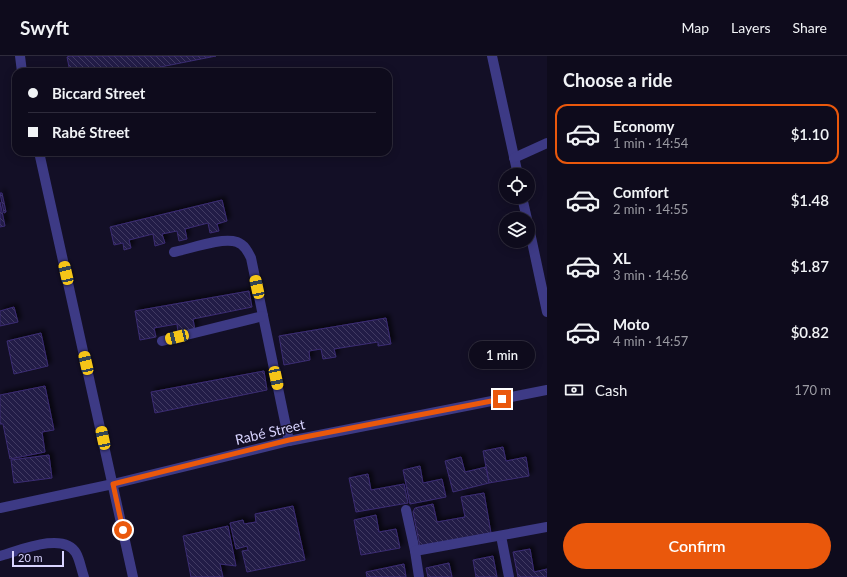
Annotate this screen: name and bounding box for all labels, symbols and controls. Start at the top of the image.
text: Swyft [20,16,69,39]
text: Map [681,19,709,36]
text: Layers [731,19,771,36]
text: Share [793,19,827,36]
text: Choose a ride [563,69,672,91]
text: Biccard Street [52,84,145,102]
icon: car [565,116,601,152]
text: Economy [613,117,674,135]
text: Rabé Street [52,123,130,141]
text: $1.10 [791,125,829,143]
text: 1 min · 14:54 [613,135,688,151]
map controls [499,168,535,248]
button: locate [499,168,535,204]
icon: car [565,182,601,218]
text: Comfort [613,183,669,201]
text: $1.48 [791,191,829,209]
text: 2 min · 14:55 [613,201,688,217]
button: layers [499,212,535,248]
icon: car [565,248,601,284]
text: XL [613,249,631,267]
text: $1.87 [791,257,829,275]
car [57,260,75,286]
text: 3 min · 14:56 [613,267,688,283]
car [249,274,265,300]
icon: car [565,314,601,350]
text: Moto [613,315,650,333]
text: $0.82 [791,323,829,341]
car [164,328,190,346]
text: 4 min · 14:57 [613,333,688,349]
callout: 1 min [469,341,535,369]
text: 1 min [486,347,518,363]
car [77,350,95,376]
car [268,365,284,391]
icon: cash [563,379,585,401]
text: Cash [595,381,627,399]
text: 170 m [794,382,831,398]
route end [493,390,511,408]
street label: Rabé Street [233,415,307,448]
car [95,425,111,451]
route start [114,521,132,539]
button: Confirm [563,523,831,569]
scale bar [12,549,64,568]
text: 20 m [18,551,43,564]

